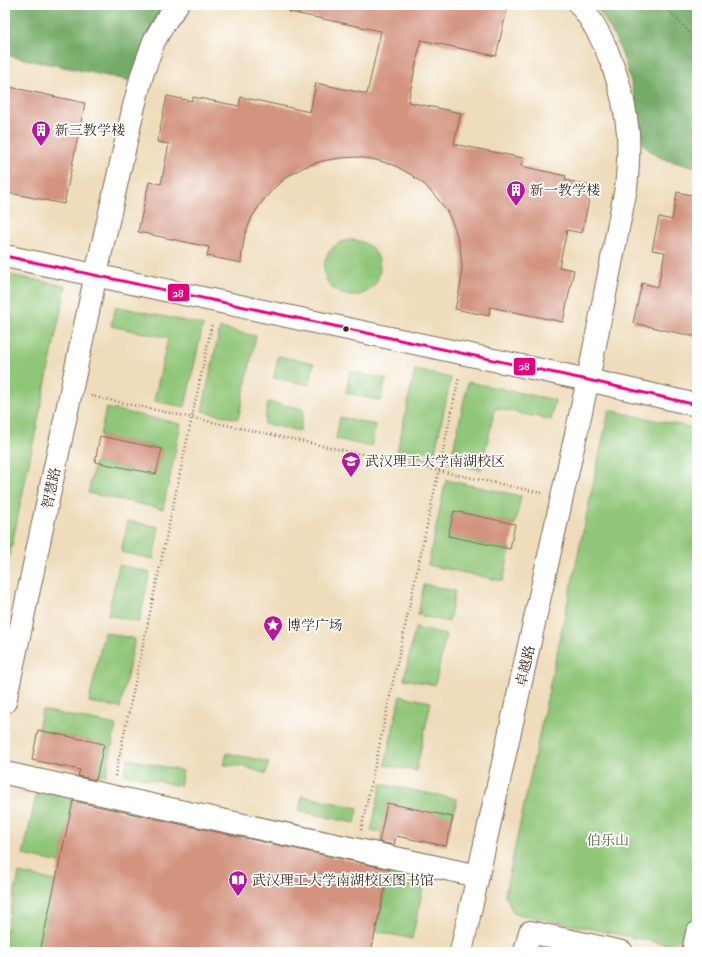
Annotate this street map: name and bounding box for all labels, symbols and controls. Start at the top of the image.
building icon: 新三教学楼 [30,119,52,147]
place label: 新三教学楼 [55,122,125,139]
building icon: 新一教学楼 [505,179,527,207]
place label: 新一教学楼 [530,182,600,199]
line badge: 28 [167,283,190,302]
text: 28 [172,287,184,300]
unlabelled marker [341,324,351,334]
line badge: 28 [513,357,536,376]
text: 28 [518,360,530,373]
school or university icon: 武汉理工大学南湖校区 [340,450,362,478]
place label: 武汉理工大学南湖校区 [365,453,505,470]
street label: 智慧路 [39,466,64,510]
place icon: 博学广场 [262,614,284,642]
place label: 博学广场 [287,617,343,634]
street label: 卓越路 [512,644,538,688]
park label: 伯乐山 [587,832,629,849]
library icon: 武汉理工大学南湖校区图书馆 [227,869,249,897]
place label: 武汉理工大学南湖校区图书馆 [252,872,434,889]

